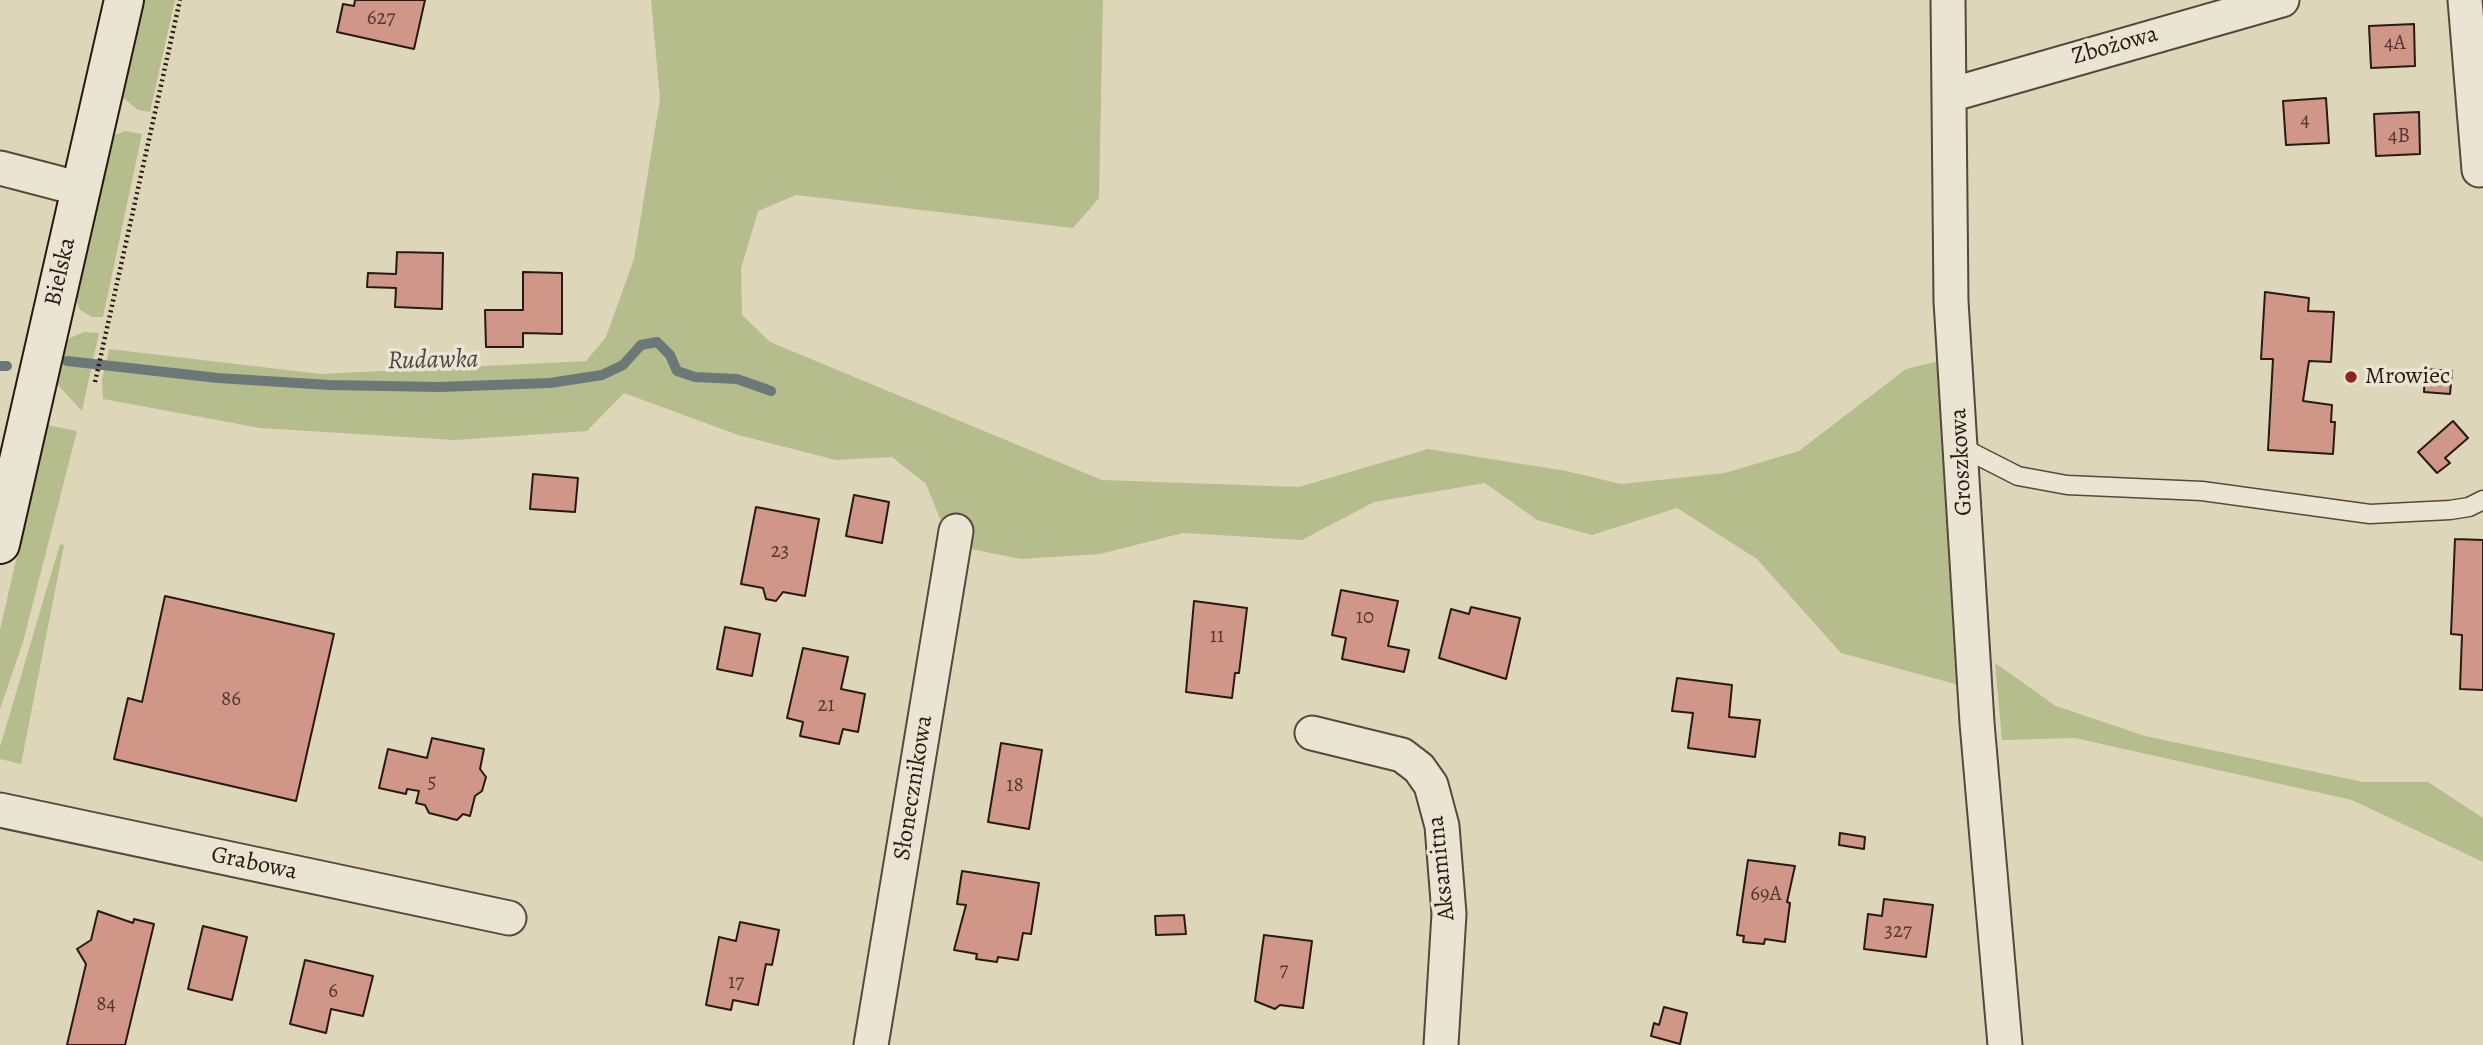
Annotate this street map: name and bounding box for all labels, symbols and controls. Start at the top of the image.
house number: 627 [367,6,395,32]
street label: Zbożowa [2069,20,2161,72]
house number: 4A [2384,31,2406,57]
house number: 4 [2300,108,2310,134]
house number: 4B [2388,124,2410,150]
street label: Bielska [39,235,83,309]
water label: Rudawka [387,345,479,377]
place label: Mrowiec [2365,363,2450,391]
marker: Mrowiec [2343,369,2359,385]
street label: Groszkowa [1945,407,1979,517]
house number: 23 [771,539,789,565]
house number: 10 [1356,605,1374,631]
house number: 11 [1210,624,1224,650]
house number: 86 [221,687,241,713]
house number: 21 [817,693,835,719]
street label: Słonecznikowa [888,713,940,863]
house number: 5 [427,770,437,796]
house number: 18 [1006,773,1024,799]
street label: Aksamitna [1422,814,1462,922]
street label: Grabowa [208,841,300,887]
house number: 69A [1750,882,1782,908]
house number: 327 [1884,919,1912,945]
house number: 7 [1280,958,1288,984]
house number: 17 [728,970,744,996]
house number: 6 [328,979,338,1005]
house number: 84 [96,992,116,1018]

